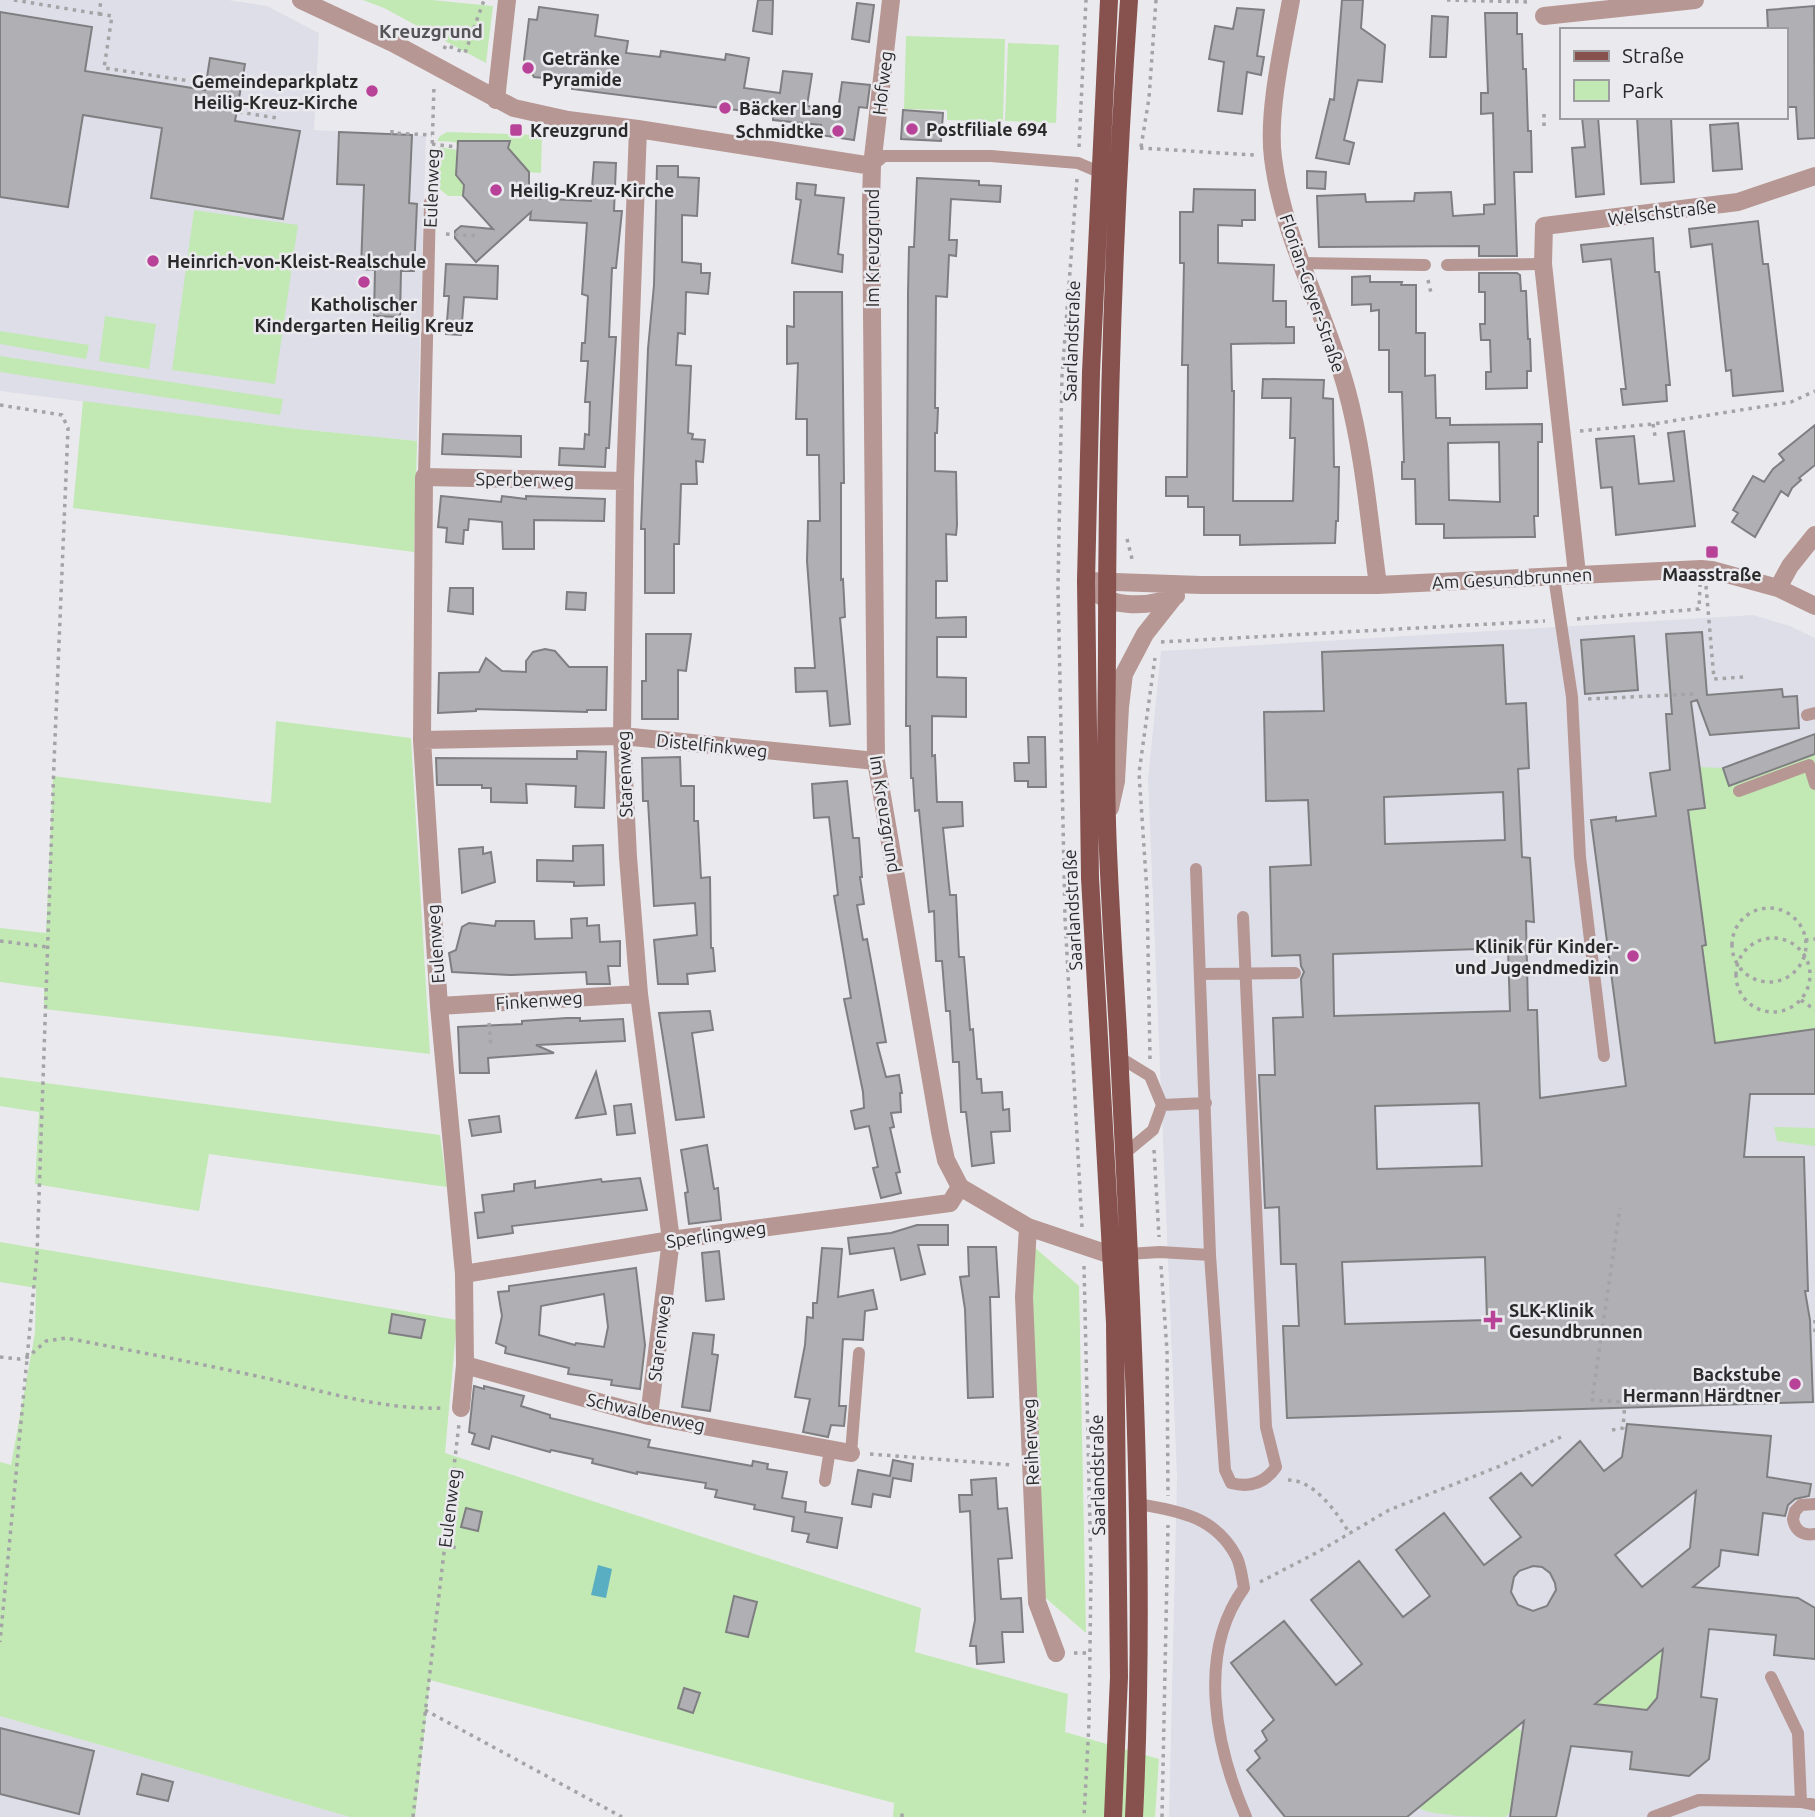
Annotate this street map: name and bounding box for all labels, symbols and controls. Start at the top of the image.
district label: Kreuzgrund [379,20,483,42]
legend [1560,28,1787,119]
text: Straße [1622,43,1684,67]
place label: Getränke Pyramide [542,48,622,89]
street label: Hofweg [868,50,896,116]
marker: Getränke Pyramide [520,60,536,76]
place label: Gemeindeparkplatz Heilig-Kreuz-Kirche [192,71,358,112]
text: Park [1622,78,1664,102]
marker: Gemeindeparkplatz Heilig-Kreuz-Kirche [364,83,380,99]
place label: Bäcker Lang [739,98,842,118]
marker: Bäcker Lang [717,100,733,116]
place label: Postfiliale 694 [926,119,1047,139]
place label: Kreuzgrund [530,120,629,140]
place label: Schmidtke [735,121,824,141]
marker: Postfiliale 694 [904,121,920,137]
marker: Kreuzgrund [508,122,524,138]
marker: Schmidtke [830,123,846,139]
street label: Eulenweg [420,148,442,228]
place label: Heilig-Kreuz-Kirche [510,180,674,200]
marker: Heilig-Kreuz-Kirche [488,182,504,198]
street label: Im Kreuzgrund [862,189,882,307]
street label: Welschstraße [1607,195,1717,229]
street label: Florian-Geyer-Straße [1276,211,1350,375]
place label: Heinrich-von-Kleist-Realschule [167,251,426,271]
marker: Heinrich-von-Kleist-Realschule [145,253,161,269]
marker: Katholischer Kindergarten Heilig Kreuz [356,274,372,290]
street label: Saarlandstraße [1059,280,1083,402]
place label: Katholischer Kindergarten Heilig Kreuz [254,294,474,335]
street label: Sperberweg [476,468,574,490]
marker: Maasstraße [1704,544,1720,560]
street label: Am Gesundbrunnen [1431,564,1593,592]
place label: Maasstraße [1662,564,1762,584]
street label: Distelfinkweg [656,729,768,761]
street label: Starenweg [612,730,636,818]
street label: Im Kreuzgrund [867,754,905,874]
street label: Saarlandstraße [1059,849,1085,971]
street label: Eulenweg [422,904,448,984]
place label: Klinik für Kinder- und Jugendmedizin [1455,936,1619,977]
marker: Klinik für Kinder- und Jugendmedizin [1625,948,1641,964]
street label: Finkenweg [495,987,583,1013]
street label: Sperlingweg [665,1217,767,1251]
street label: Starenweg [644,1294,674,1382]
place label: SLK-Klinik Gesundbrunnen [1509,1300,1643,1341]
marker: SLK-Klinik Gesundbrunnen [1483,1310,1503,1330]
place label: Backstube Hermann Härdtner [1623,1364,1782,1405]
marker: Backstube Hermann Härdtner [1787,1376,1803,1392]
street label: Schwalbenweg [585,1389,707,1435]
street label: Reiherweg [1018,1398,1042,1486]
street label: Saarlandstraße [1086,1414,1108,1536]
street label: Eulenweg [434,1467,464,1549]

